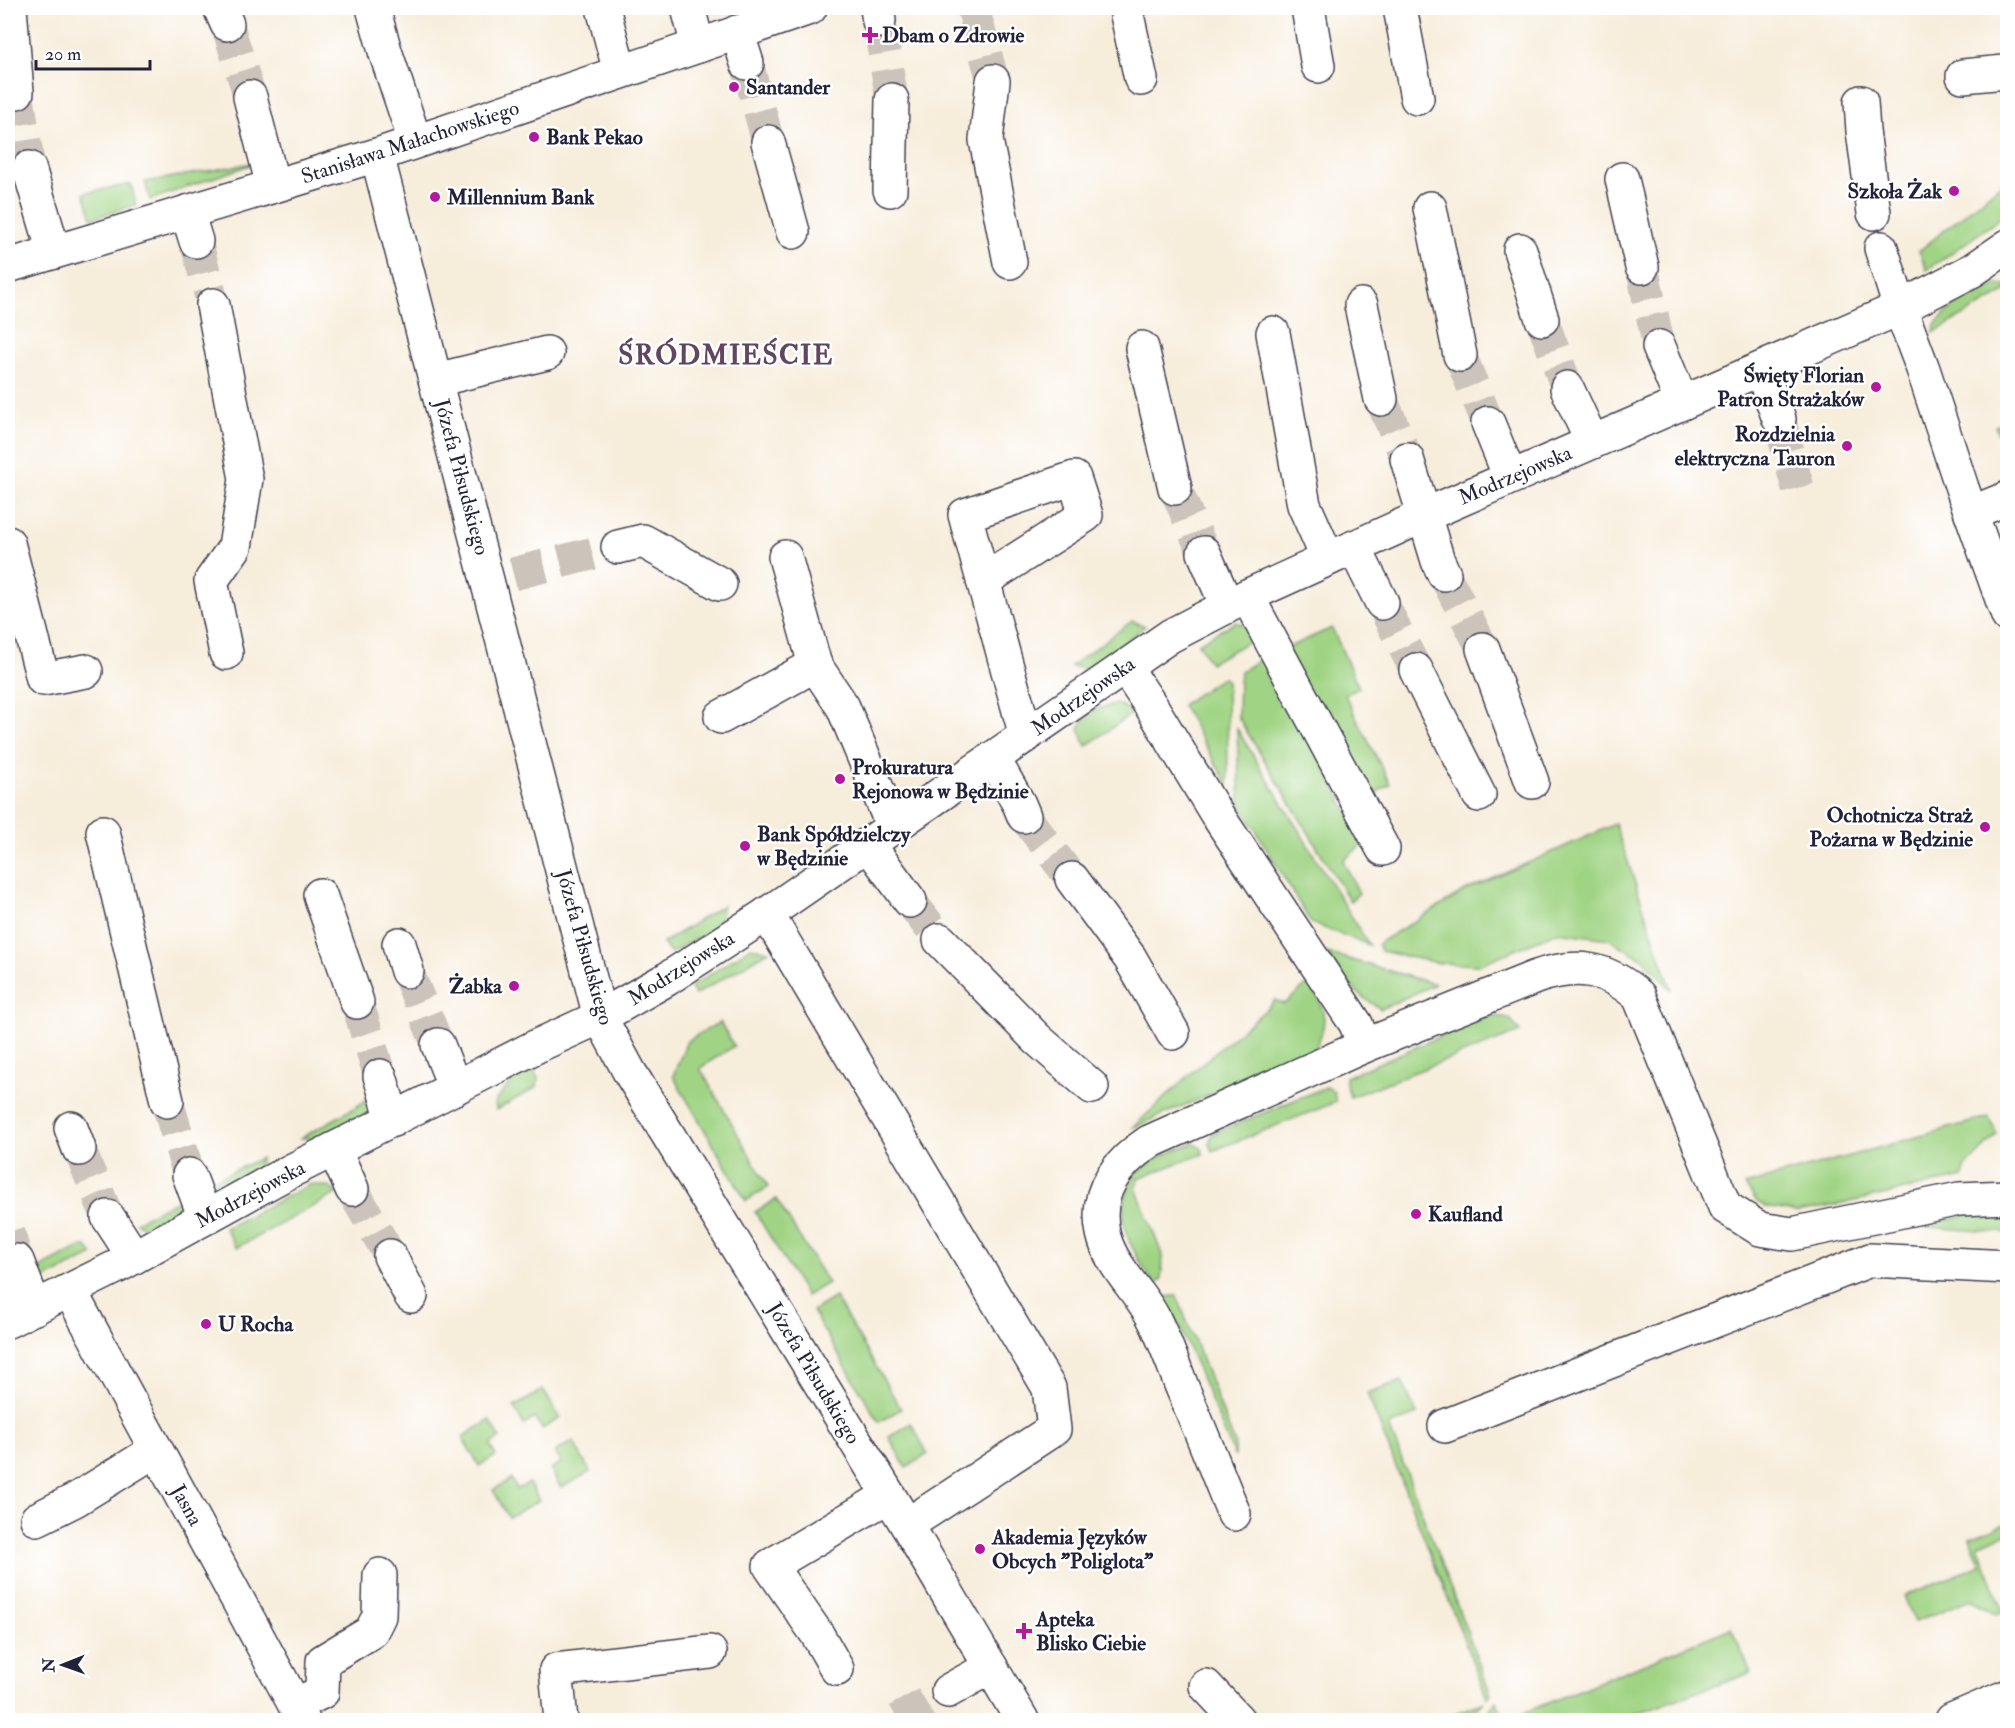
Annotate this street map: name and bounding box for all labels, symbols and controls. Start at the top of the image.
place label: Dbam o Zdrowie [882,22,1025,49]
marker: Dbam o Zdrowie [863,28,877,42]
scale bar [36,33,150,71]
text: 20 m [45,43,81,66]
place label: Santander [746,74,831,101]
marker: Santander [727,80,741,94]
street label: Stanisława Małachowskiego [298,94,523,190]
place label: Bank Pekao [546,124,643,151]
marker: Bank Pekao [527,130,541,144]
place label: Szkoła Żak [1848,178,1943,205]
place label: Millennium Bank [446,184,595,211]
marker: Szkoła Żak [1947,184,1961,198]
marker: Millennium Bank [428,190,442,204]
district label: ŚRÓDMIEŚCIE [618,337,834,372]
place label: Święty Florian Patron Strażaków [1717,362,1865,413]
marker: Święty Florian Patron Strażaków [1869,380,1883,394]
street label: Józefa Piłsudskiego [427,395,495,558]
place label: Rozdzielnia elektryczna Tauron [1675,421,1836,472]
street label: Modrzejowska [1454,439,1576,511]
marker: Rozdzielnia elektryczna Tauron [1840,439,1854,453]
street label: Modrzejowska [1026,651,1141,742]
place label: Prokuratura Rejonowa w Będzinie [852,754,1029,805]
marker: Prokuratura Rejonowa w Będzinie [833,772,847,786]
place label: Ochotnicza Straż Pożarna w Będzinie [1810,802,1974,853]
marker: Ochotnicza Straż Pożarna w Będzinie [1978,820,1992,834]
place label: Bank Spółdzielczy w Będzinie [756,821,911,872]
marker: Bank Spółdzielczy w Będzinie [738,839,752,853]
street label: Józefa Piłsudskiego [549,865,620,1028]
street label: Modrzejowska [623,925,740,1012]
place label: Żabka [449,973,503,1000]
marker: Żabka [507,979,521,993]
street label: Modrzejowska [191,1154,310,1235]
place label: Kaufland [1428,1201,1503,1228]
marker: Kaufland [1409,1207,1423,1221]
street label: Józefa Piłsudskiego [760,1297,866,1449]
place label: U Rocha [218,1311,294,1338]
marker: U Rocha [199,1317,213,1331]
street label: Jasna [164,1479,209,1531]
place label: Akademia Języków Obcych "Poliglota" [991,1524,1154,1575]
marker: Akademia Języków Obcych "Poliglota" [973,1542,987,1556]
place label: Apteka Blisko Ciebie [1035,1606,1146,1657]
marker: Apteka Blisko Ciebie [1017,1624,1031,1638]
north arrow [33,1635,93,1695]
text: N [39,1657,59,1674]

